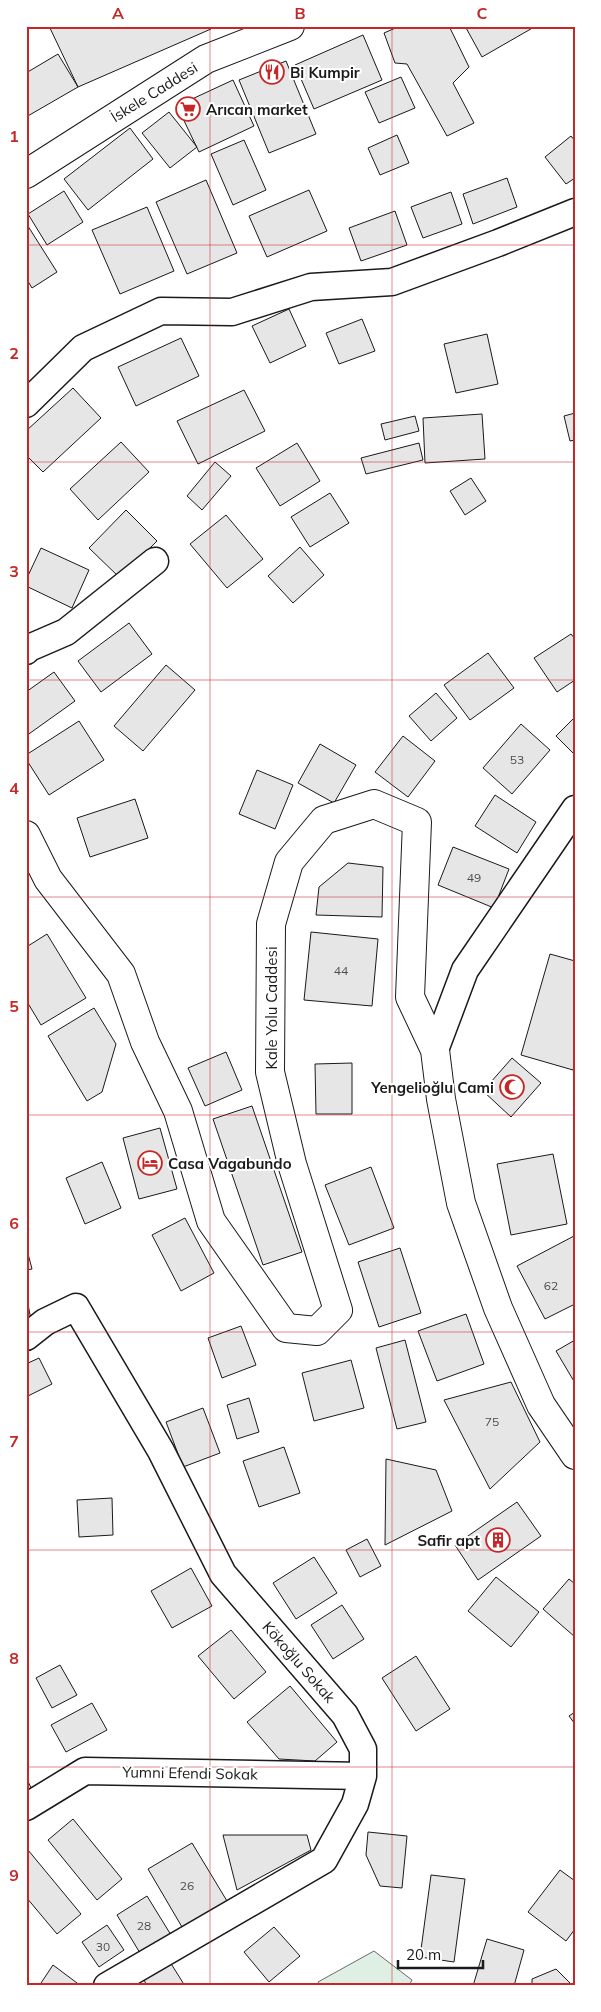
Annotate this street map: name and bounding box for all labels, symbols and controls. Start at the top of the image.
text: A [112,3,124,23]
text: B [294,3,306,23]
text: C [477,3,488,23]
street label: İskele Caddesi [107,58,201,126]
restaurant icon: Bi Kumpir [259,59,285,85]
place label: Bi Kumpir [290,63,360,82]
supermarket icon: Arıcan market [175,96,201,122]
place label: Arıcan market [206,100,308,119]
text: 1 [9,126,19,146]
text: 2 [9,343,19,363]
text: 3 [9,561,19,581]
house number: 53 [510,752,524,767]
text: 4 [9,778,19,798]
house number: 49 [467,870,481,885]
street label: Kale Yolu Caddesi [262,947,281,1069]
house number: 44 [334,963,348,978]
text: 5 [9,996,19,1016]
mosque icon: Yengelioğlu Cami [499,1074,525,1100]
place label: Yengelioğlu Cami [370,1078,494,1097]
hotel icon: Casa Vagabundo [137,1150,163,1176]
place label: Casa Vagabundo [168,1154,292,1173]
text: 6 [9,1213,19,1233]
house number: 62 [544,1278,558,1293]
house number: 75 [485,1414,499,1429]
text: 7 [9,1431,19,1451]
building icon: Safir apt [485,1527,511,1553]
place label: Safir apt [417,1531,480,1550]
street label: Kökoğlu Sokak [259,1617,340,1707]
text: 8 [9,1648,19,1668]
street label: Yumni Efendi Sokak [121,1762,258,1784]
text: 9 [9,1865,19,1885]
house number: 26 [180,1878,194,1893]
house number: 28 [137,1918,151,1933]
scale bar [398,1937,484,1969]
house number: 30 [96,1939,110,1954]
text: 20 m [406,1945,441,1964]

